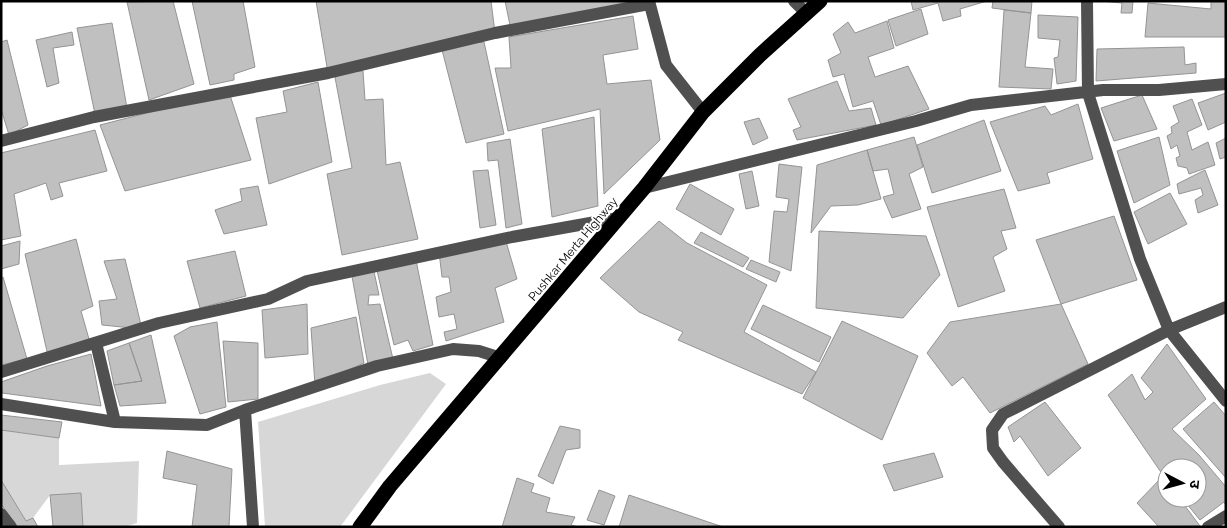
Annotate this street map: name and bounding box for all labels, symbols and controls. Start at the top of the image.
street label: Pushkar Merta Highway [526,194,621,304]
north arrow [1157,458,1207,508]
text: उ [1186,479,1203,490]

